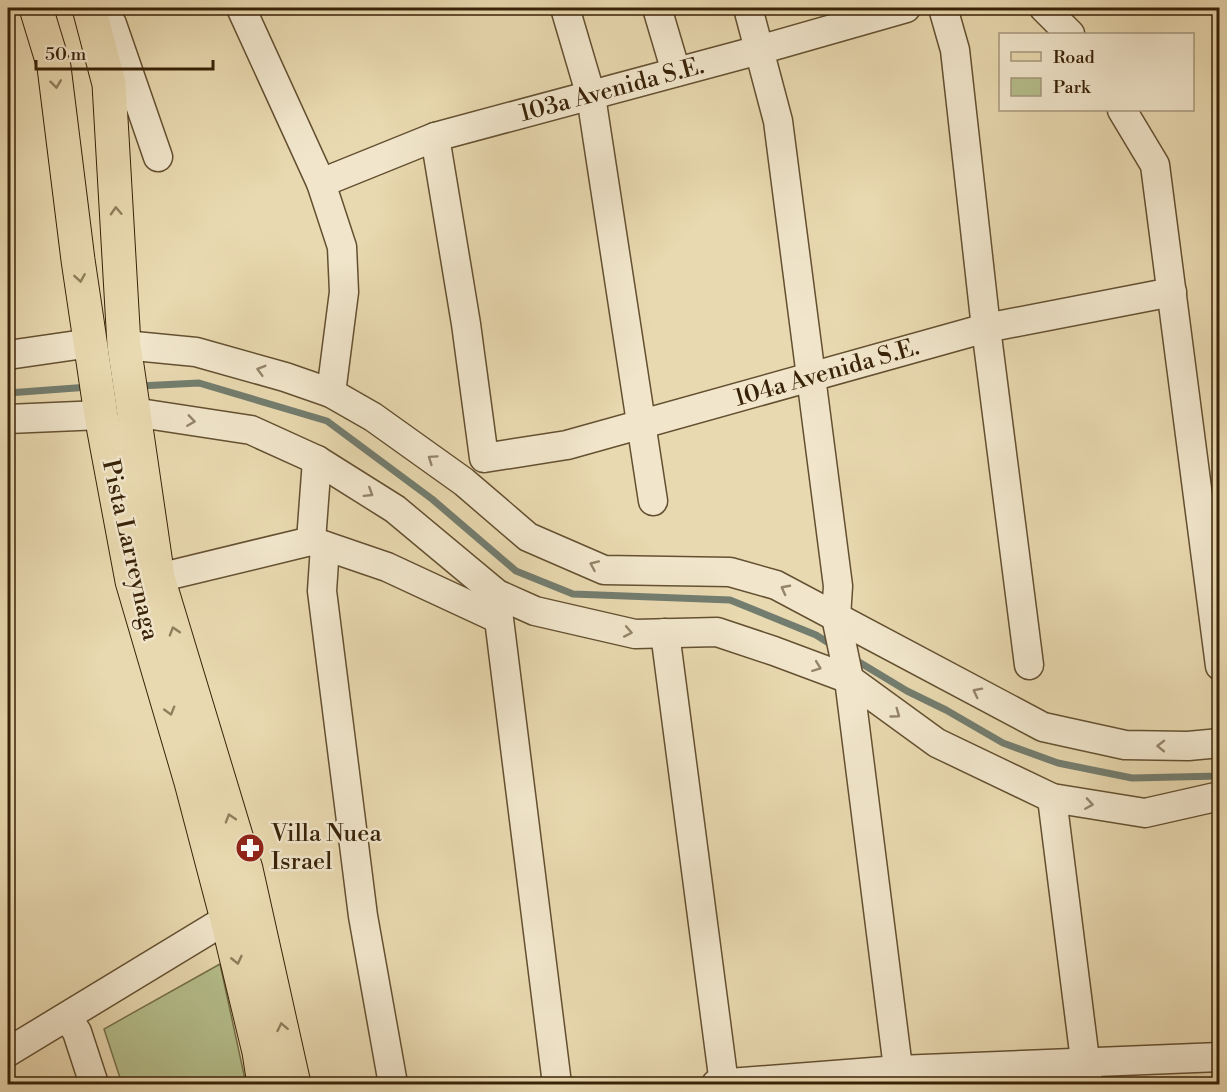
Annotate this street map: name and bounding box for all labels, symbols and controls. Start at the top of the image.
scale bar [36,33,213,71]
legend [999,33,1194,111]
text: 50 m [45,43,87,66]
text: Road [1053,46,1096,69]
street label: 103a Avenida S.E. [517,51,707,129]
text: Park [1053,76,1092,99]
one-way arrow [49,80,62,89]
one-way arrow [110,207,123,216]
one-way arrow [74,273,86,282]
street label: 104a Avenida S.E. [731,332,923,414]
one-way arrow [256,365,267,377]
one-way arrow [186,414,196,426]
one-way arrow [428,455,439,466]
street label: Pista Larreynaga [95,457,166,644]
one-way arrow [362,486,373,497]
one-way arrow [589,561,600,573]
one-way arrow [780,585,791,597]
one-way arrow [623,625,633,638]
one-way arrow [169,626,181,637]
one-way arrow [810,660,821,672]
one-way arrow [972,687,983,699]
one-way arrow [163,705,175,716]
one-way arrow [889,706,900,717]
one-way arrow [1157,739,1166,752]
one-way arrow [1085,798,1094,810]
one-way arrow [225,813,237,824]
place label: Villa Nuea Israel [270,819,382,877]
pharmacy icon: Villa Nuea Israel [234,832,266,864]
one-way arrow [230,955,243,965]
one-way arrow [276,1023,289,1033]

